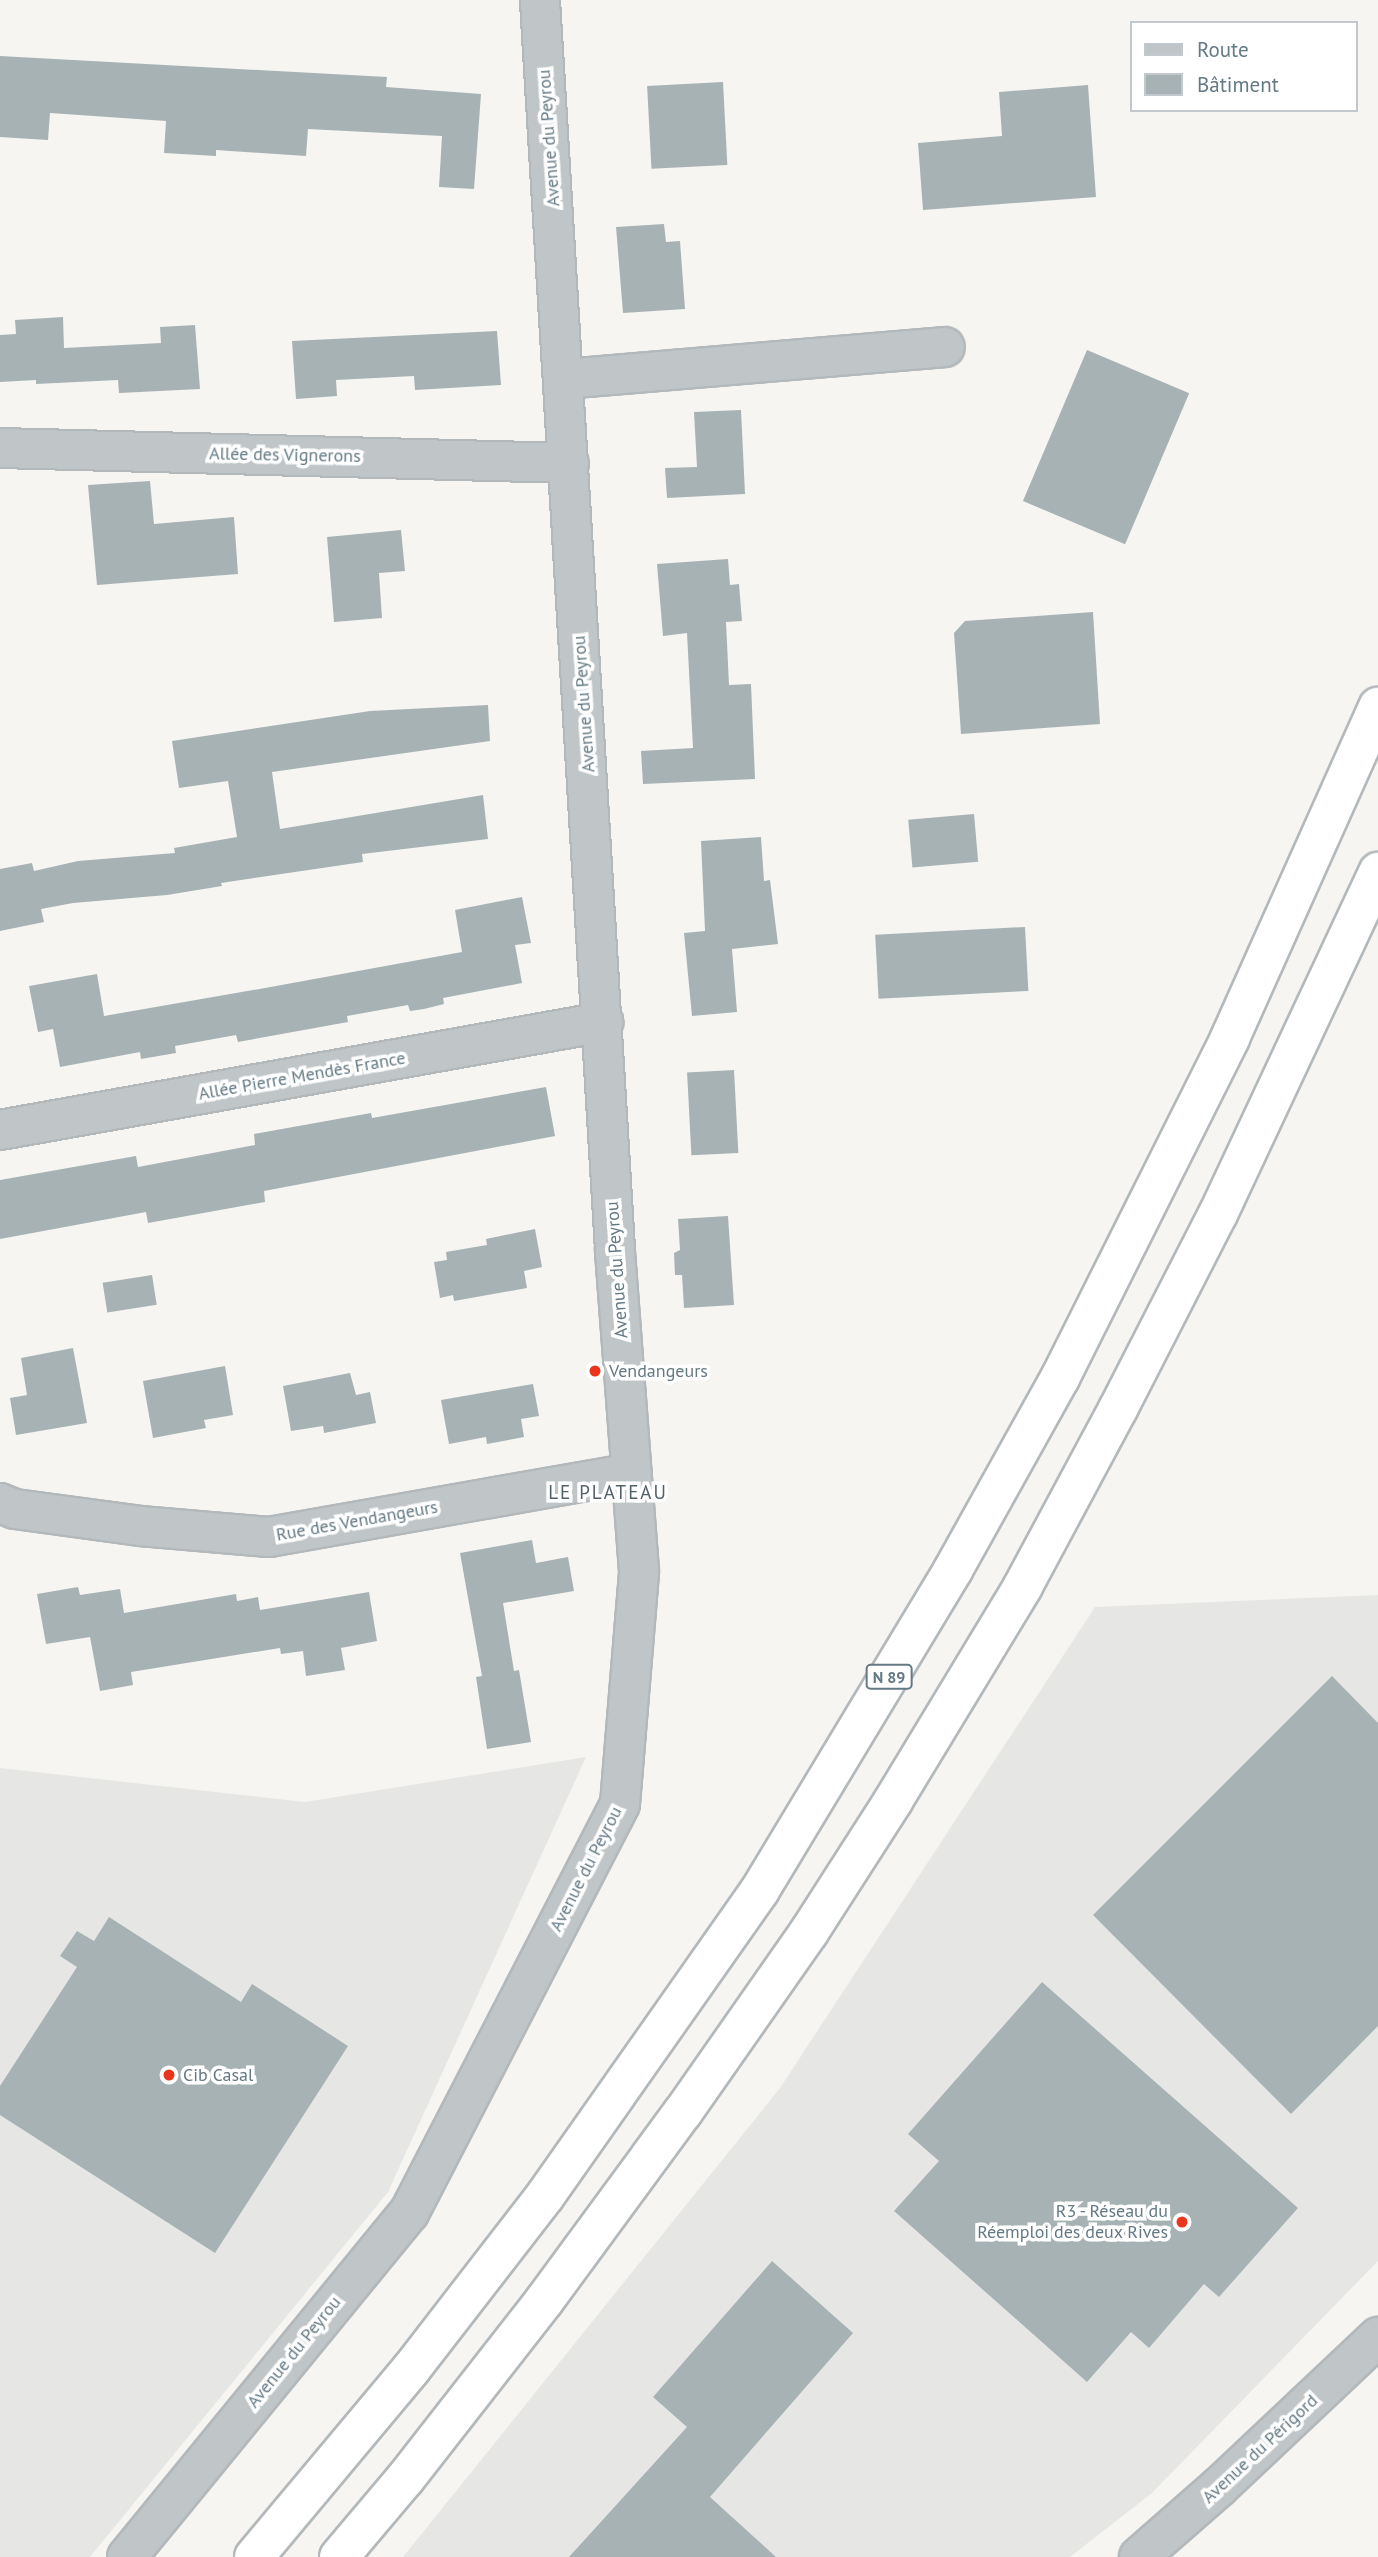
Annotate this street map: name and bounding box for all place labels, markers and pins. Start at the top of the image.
place label: Vendangeurs [609,1360,708,1382]
marker: Vendangeurs [587,1363,603,1379]
place label: Cib Casal [183,2064,253,2086]
marker: Cib Casal [161,2067,177,2083]
place label: R3 - Réseau du Réemploi des deux Rives [977,2201,1168,2244]
marker: R3 - Réseau du Réemploi des deux Rives [1174,2214,1190,2230]

